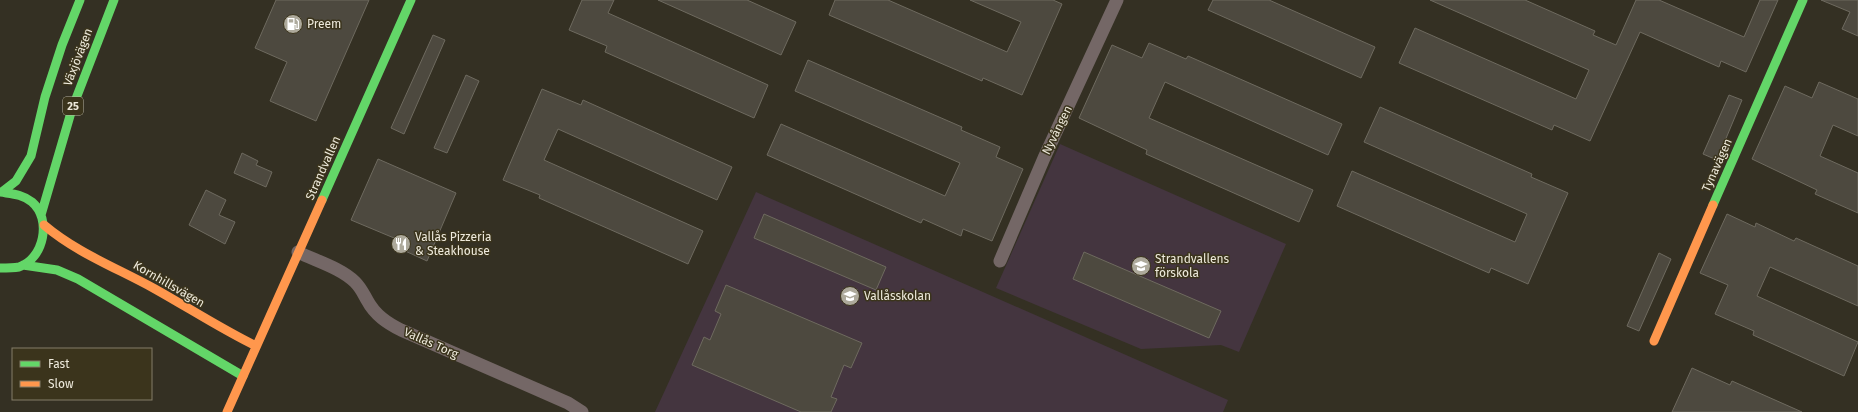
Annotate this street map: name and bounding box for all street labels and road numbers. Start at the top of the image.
street label: Växjövägen [61,26,95,88]
road number: 25 [63,97,83,115]
street label: Nyvången [1039,103,1075,157]
street label: Strandvallen [303,134,343,202]
street label: Tynavägen [1699,136,1735,194]
street label: Kornhillsvägen [131,258,207,310]
street label: Vallås Torg [402,325,461,361]

